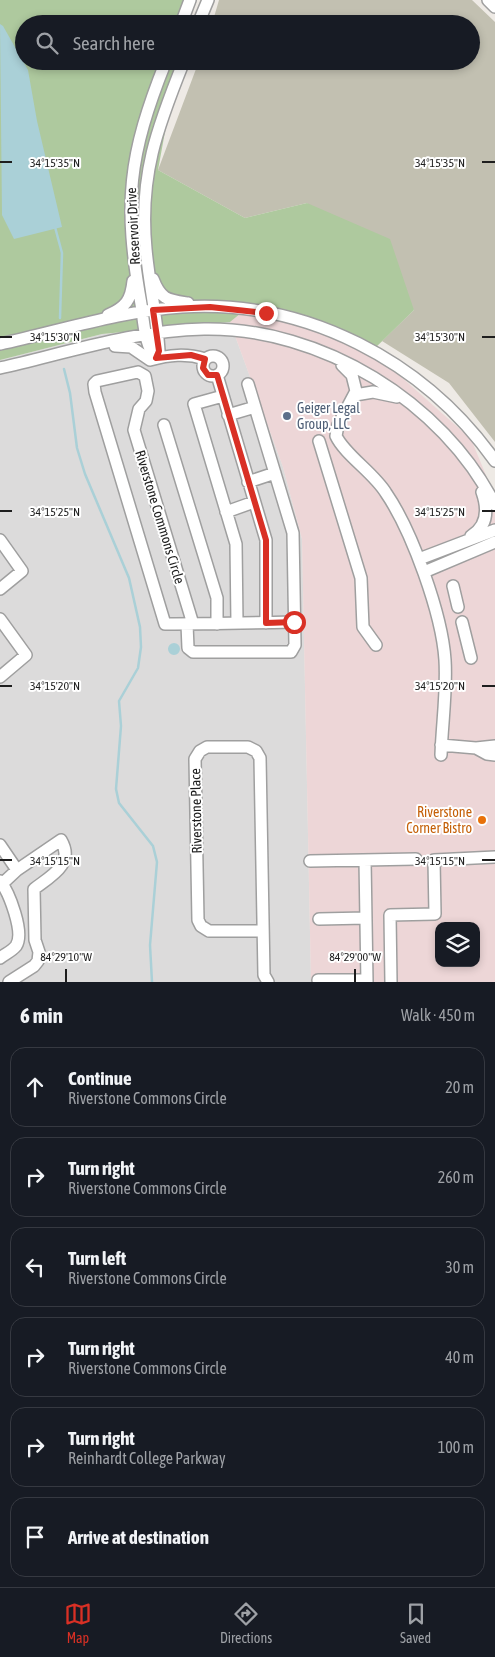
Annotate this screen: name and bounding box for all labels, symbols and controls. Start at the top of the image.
search box [15,15,480,70]
icon: search [33,29,61,57]
text: Search here [73,32,155,54]
text: 34°15'35"N [30,156,80,170]
text: 34°15'35"N [415,156,465,170]
street label: Reservoir Drive [123,187,143,265]
route end [255,302,278,325]
text: 34°15'30"N [30,330,80,344]
text: 34°15'30"N [415,330,465,344]
place label: Geiger Legal Group, LLC [297,400,360,432]
marker: Geiger Legal Group, LLC [281,410,293,422]
street label: Riverstone Commons Circle [132,448,188,586]
text: 34°15'25"N [30,505,80,519]
text: 34°15'25"N [415,505,465,519]
route start [283,611,306,634]
text: 34°15'20"N [30,679,80,693]
text: 34°15'20"N [415,679,465,693]
street label: Riverstone Place [187,768,205,854]
place label: Riverstone Corner Bistro [406,804,472,836]
marker: Riverstone Corner Bistro [476,814,488,826]
text: 34°15'15"N [30,854,80,868]
text: 34°15'15"N [415,854,465,868]
map controls [435,922,480,967]
button: layers [435,922,480,967]
text: 84°29'10"W [40,950,92,964]
text: 84°29'00"W [329,950,381,964]
text: 6 min [20,1003,63,1027]
text: Walk · 450 m [401,1006,475,1024]
text: Continue [68,1067,132,1089]
icon: ahead [21,1073,49,1101]
text: 20 m [445,1078,474,1096]
text: Riverstone Commons Circle [68,1089,227,1107]
text: Turn right [68,1157,135,1179]
icon: right [21,1163,49,1191]
text: 260 m [438,1168,474,1186]
text: Riverstone Commons Circle [68,1179,227,1197]
text: Turn left [68,1247,126,1269]
icon: left [21,1253,49,1281]
text: 30 m [445,1258,474,1276]
text: Riverstone Commons Circle [68,1269,227,1287]
text: Turn right [68,1337,135,1359]
icon: right [21,1343,49,1371]
text: 40 m [445,1348,474,1366]
text: Riverstone Commons Circle [68,1359,227,1377]
text: Turn right [68,1427,135,1449]
icon: right [21,1433,49,1461]
text: 100 m [438,1438,474,1456]
text: Reinhardt College Parkway [68,1449,225,1467]
icon: arrive [21,1523,49,1551]
text: Arrive at destination [68,1526,209,1548]
tab: Map [64,1600,92,1646]
tab: Directions [220,1600,272,1646]
tab: Saved [400,1600,431,1646]

